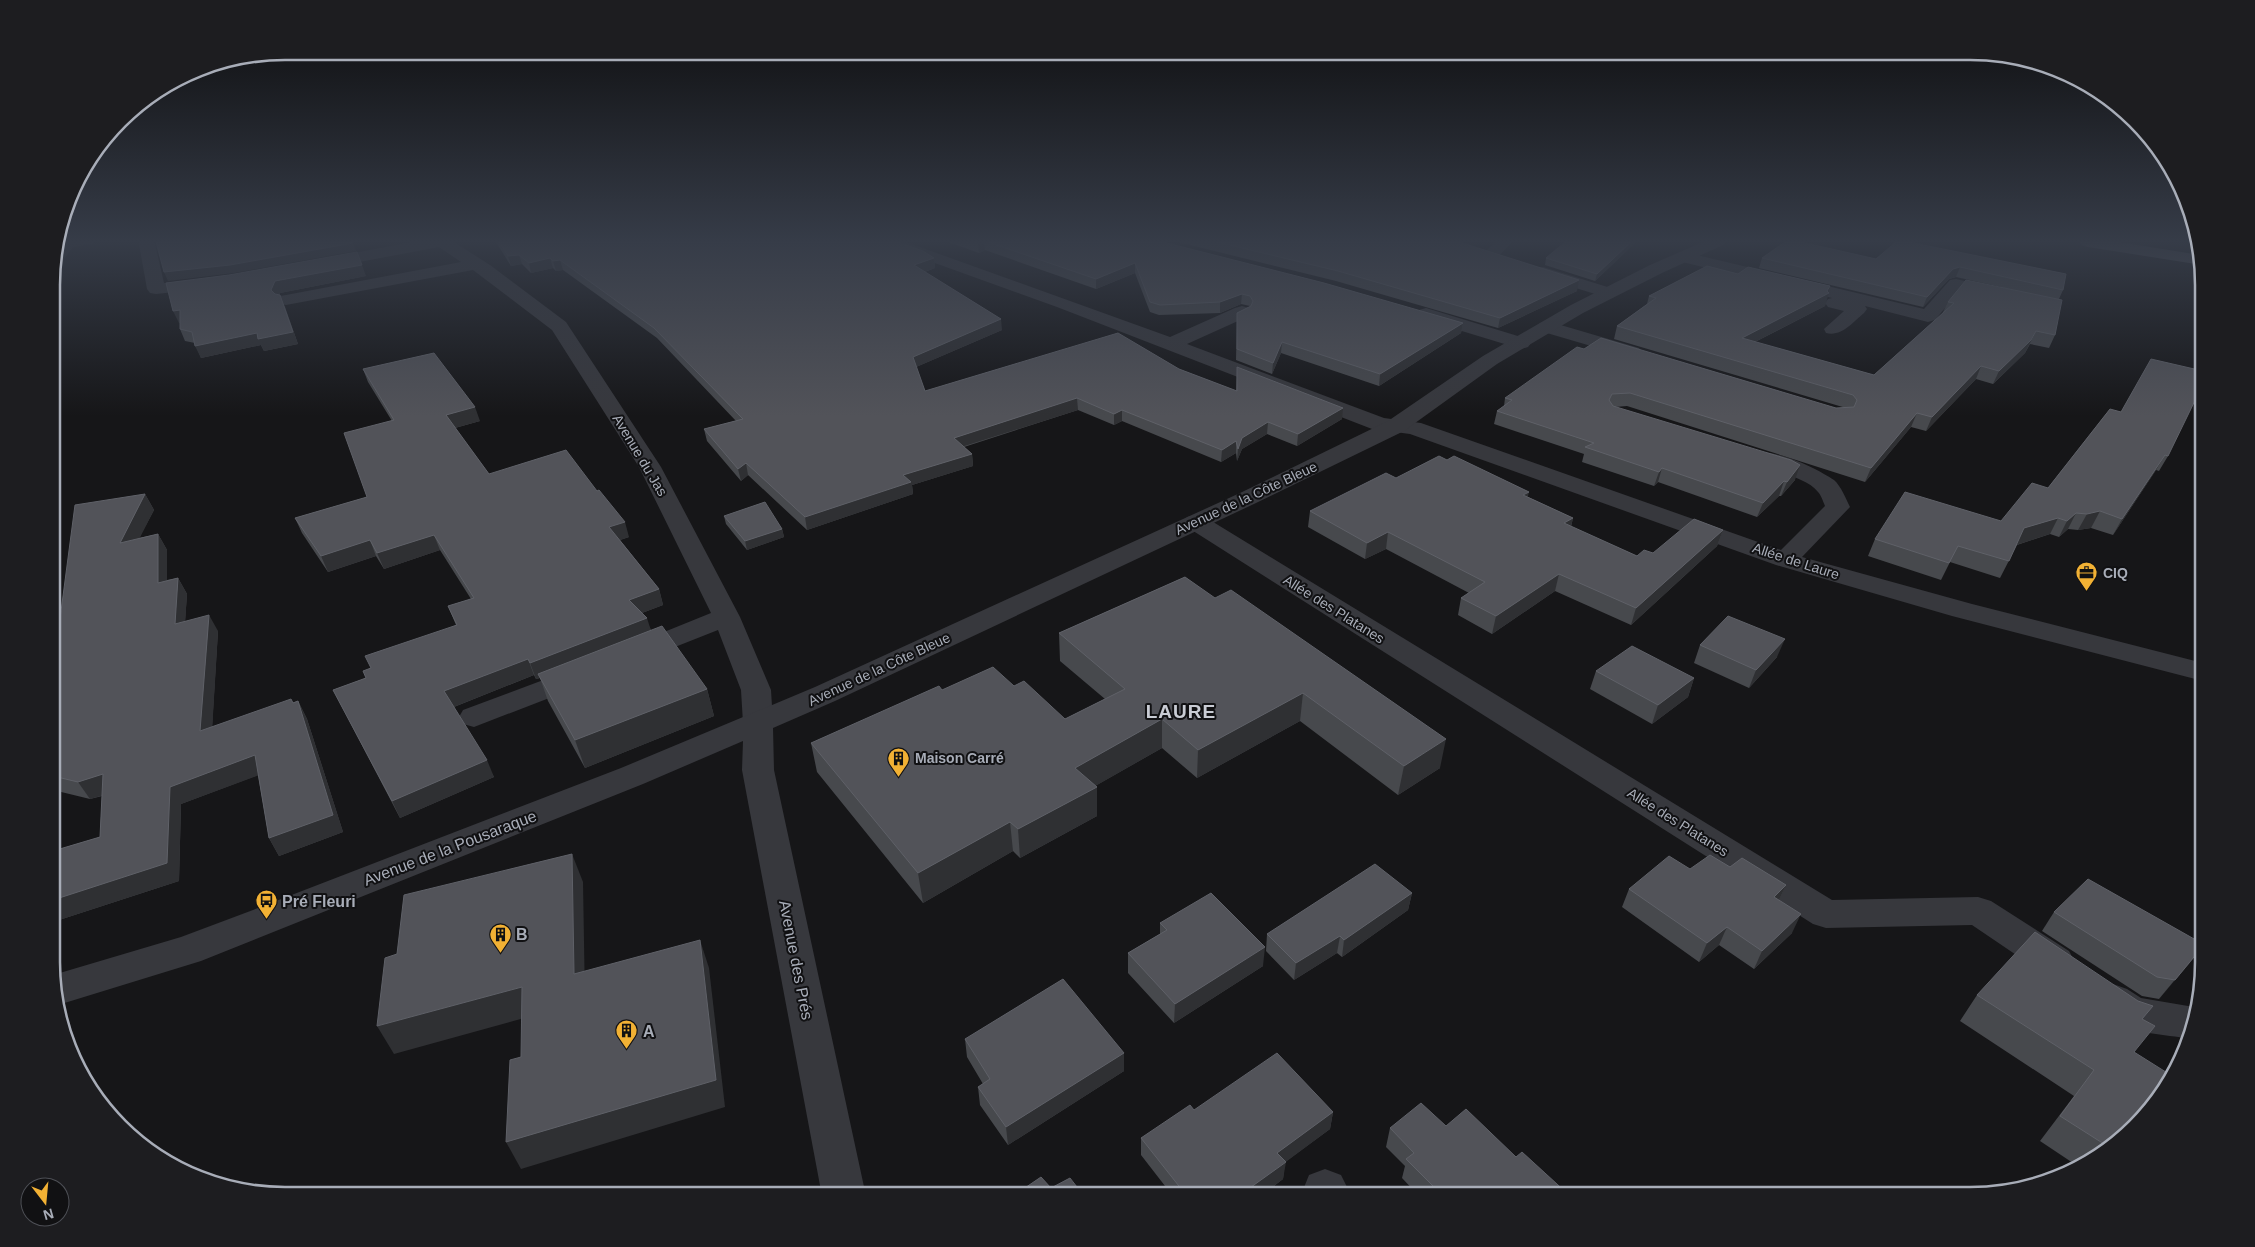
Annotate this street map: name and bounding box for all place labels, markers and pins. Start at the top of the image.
office icon: CIQ [2075,561,2099,592]
place label: CIQ [2103,565,2128,581]
building icon: Maison Carré [887,746,911,777]
place label: Maison Carré [915,750,1004,766]
bus stop icon: Pré Fleuri [254,889,278,920]
place label: Pré Fleuri [282,893,356,910]
building icon: B [488,922,512,953]
place label: B [516,926,528,943]
building icon: A [615,1019,639,1050]
place label: A [643,1023,655,1040]

